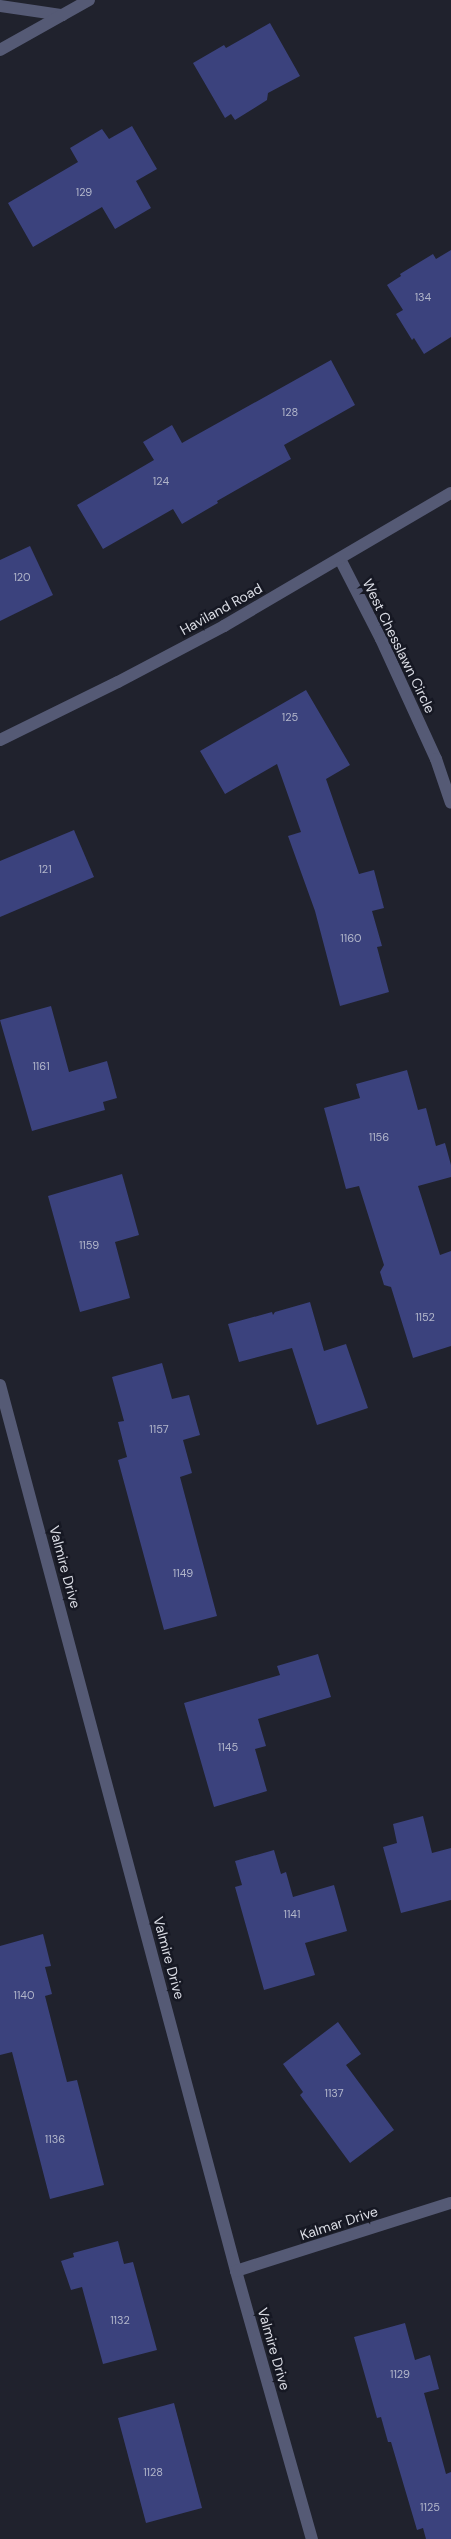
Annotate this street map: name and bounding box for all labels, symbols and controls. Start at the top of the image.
house number: 129 [76,185,92,199]
house number: 134 [415,290,431,304]
house number: 128 [282,405,298,419]
house number: 124 [153,474,169,488]
house number: 120 [13,570,31,584]
street label: West Chesslawn Circle [359,576,439,716]
street label: Haviland Road [177,579,265,639]
house number: 125 [282,710,298,724]
house number: 121 [38,862,52,876]
house number: 1160 [340,931,362,945]
house number: 1161 [32,1059,50,1073]
house number: 1156 [369,1130,389,1144]
house number: 1159 [79,1238,99,1252]
house number: 1152 [415,1310,435,1324]
house number: 1157 [149,1422,169,1436]
street label: Valmire Drive [46,1524,84,1610]
house number: 1149 [173,1566,193,1580]
house number: 1145 [218,1740,238,1754]
house number: 1141 [284,1907,300,1921]
street label: Valmire Drive [150,1915,188,2001]
house number: 1140 [13,1988,35,2002]
house number: 1137 [324,2086,344,2100]
house number: 1136 [45,2132,65,2146]
street label: Kalmar Drive [298,2203,380,2243]
street label: Valmire Drive [254,2306,294,2392]
house number: 1132 [110,2313,130,2327]
house number: 1129 [390,2367,410,2381]
house number: 1128 [143,2465,163,2479]
house number: 1125 [420,2500,440,2514]

